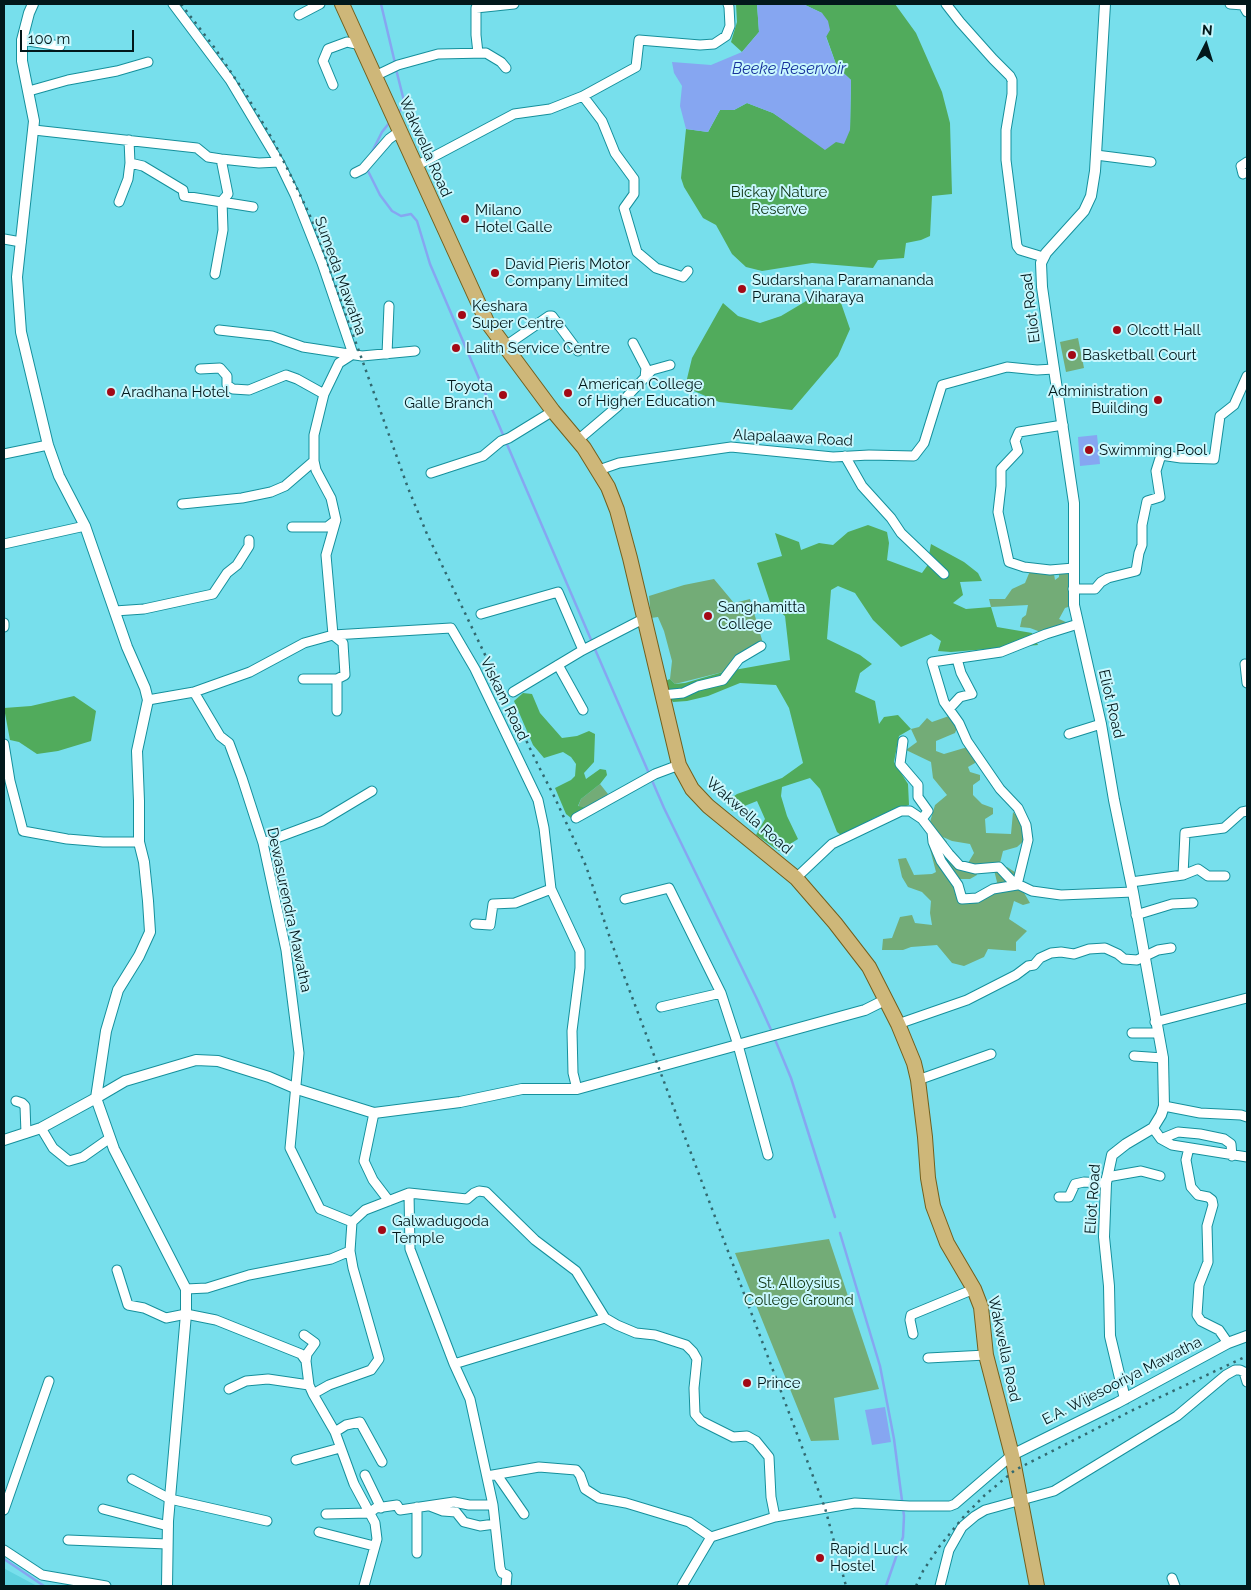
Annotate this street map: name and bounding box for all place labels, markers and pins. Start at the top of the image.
place label: Milano Hotel Galle [475,201,552,236]
marker: Milano Hotel Galle [459,213,471,225]
place label: David Pieris Motor Company Limited [505,255,630,290]
marker: David Pieris Motor Company Limited [489,267,501,279]
place label: Sudarshana Paramananda Purana Viharaya [752,271,934,306]
marker: Sudarshana Paramananda Purana Viharaya [736,283,748,295]
place label: Keshara Super Centre [472,297,564,332]
marker: Keshara Super Centre [456,309,468,321]
place label: Olcott Hall [1127,321,1201,339]
marker: Olcott Hall [1111,324,1123,336]
place label: Lalith Service Centre [466,339,610,357]
marker: Lalith Service Centre [450,342,462,354]
place label: Basketball Court [1082,346,1197,364]
marker: Basketball Court [1066,349,1078,361]
place label: American College of Higher Education [578,375,715,410]
place label: Toyota Galle Branch [404,377,493,412]
place label: Administration Building [1048,382,1148,417]
place label: Aradhana Hotel [121,383,229,401]
marker: Aradhana Hotel [105,386,117,398]
marker: American College of Higher Education [562,387,574,399]
marker: Toyota Galle Branch [497,389,509,401]
marker: Administration Building [1152,394,1164,406]
place label: Swimming Pool [1099,441,1207,459]
marker: Swimming Pool [1083,444,1095,456]
place label: Sanghamitta College [718,598,805,633]
marker: Sanghamitta College [702,610,714,622]
place label: Galwadugoda Temple [392,1212,489,1247]
marker: Galwadugoda Temple [376,1224,388,1236]
place label: Prince [757,1374,801,1392]
marker: Prince [741,1377,753,1389]
place label: Rapid Luck Hostel [830,1540,907,1575]
marker: Rapid Luck Hostel [814,1552,826,1564]

